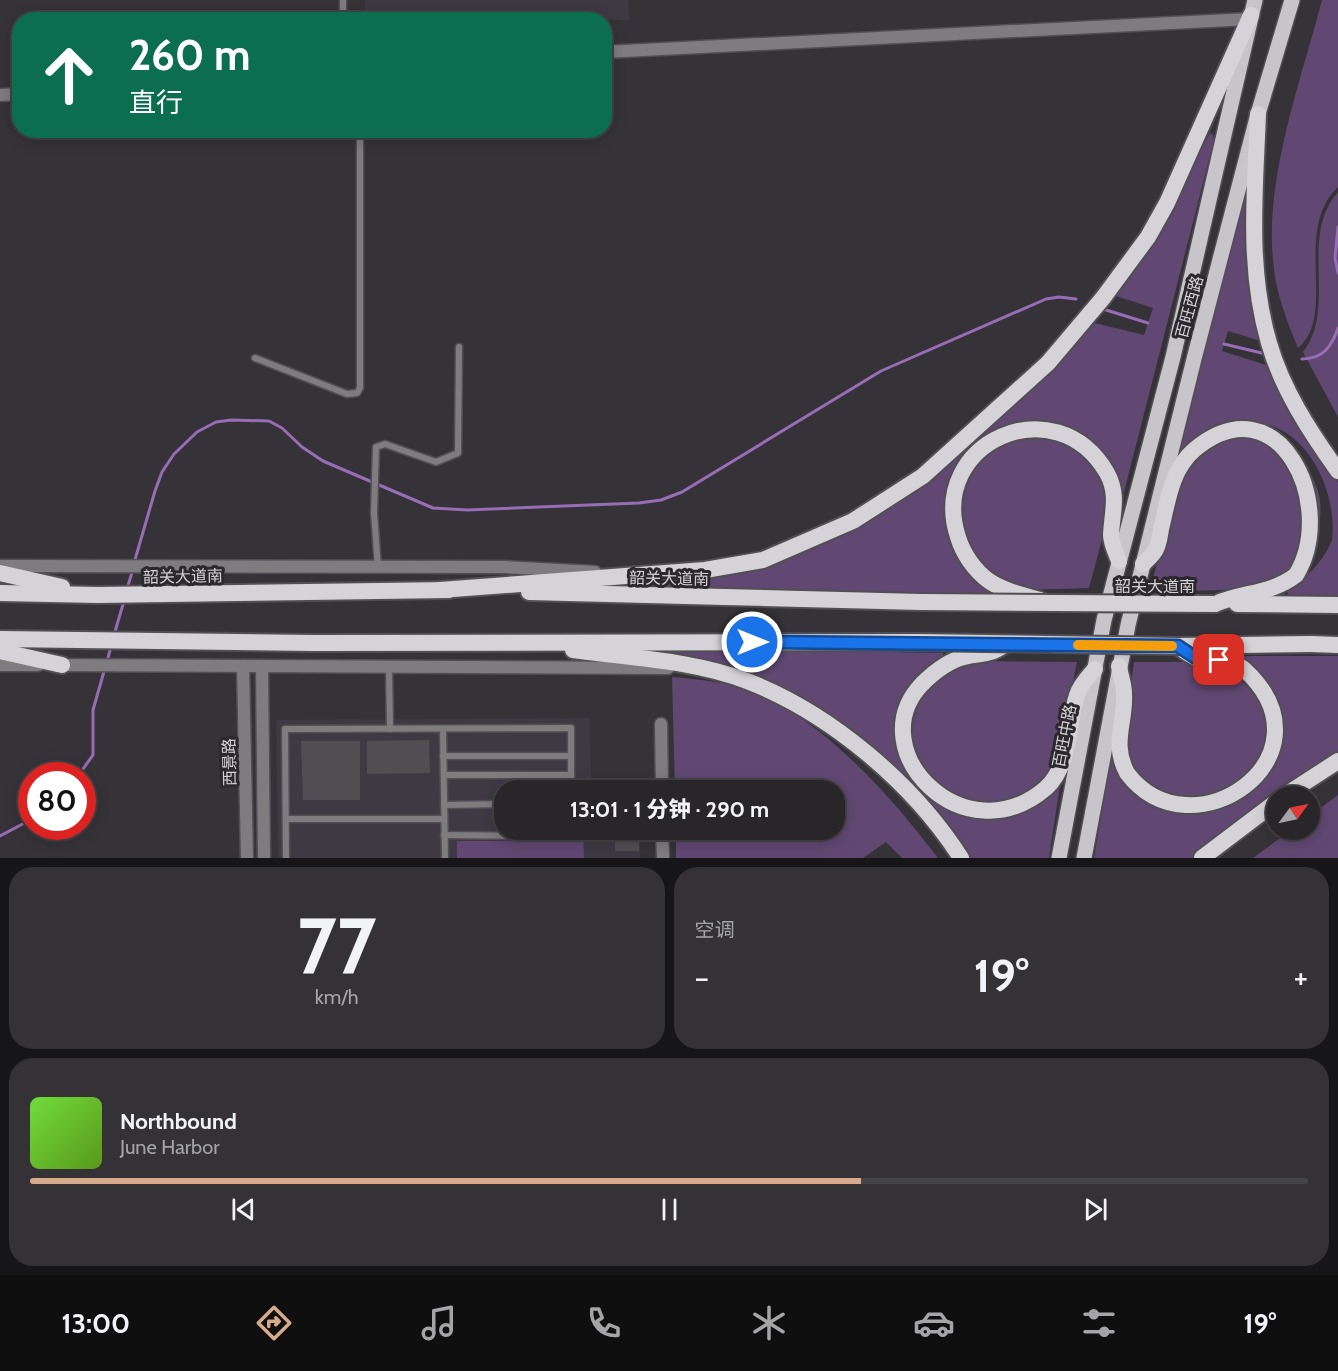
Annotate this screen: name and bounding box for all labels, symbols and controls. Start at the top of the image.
text: 260 m [129,29,250,81]
icon: ahead [30,36,108,114]
text: 直行 [129,86,183,119]
street label: 百旺西路 [1172,274,1207,341]
street label: 韶关大道南 [143,566,223,587]
street label: 韶关大道南 [629,568,709,589]
street label: 韶关大道南 [1115,577,1195,596]
position arrow [720,610,784,674]
pin [1193,634,1244,685]
icon: arrive [1202,643,1235,676]
street label: 百旺中路 [1049,703,1080,769]
street label: 西景路 [220,738,239,786]
speed limit sign: 80 [18,762,96,840]
north arrow [1266,786,1320,840]
map controls [1266,786,1320,840]
text: 13:01 · 1 分钟 · 290 m [570,796,769,823]
text: 77 [297,898,377,993]
text: 空调 [695,918,735,942]
text: 19° [974,949,1029,1003]
text: − [695,957,709,997]
text: + [1293,957,1308,997]
text: km/h [315,985,359,1009]
text: Northbound [120,1108,237,1135]
text: June Harbor [120,1135,220,1159]
icon: previous [227,1193,260,1226]
icon: pause [653,1193,686,1226]
icon: next [1079,1193,1112,1226]
icon: directions [253,1302,295,1344]
icon: music [418,1302,460,1344]
icon: phone [583,1302,625,1344]
icon: climate [748,1302,790,1344]
icon: car [913,1302,955,1344]
icon: filters [1078,1302,1120,1344]
text: 13:00 [62,1307,130,1340]
text: 19° [1243,1307,1276,1340]

